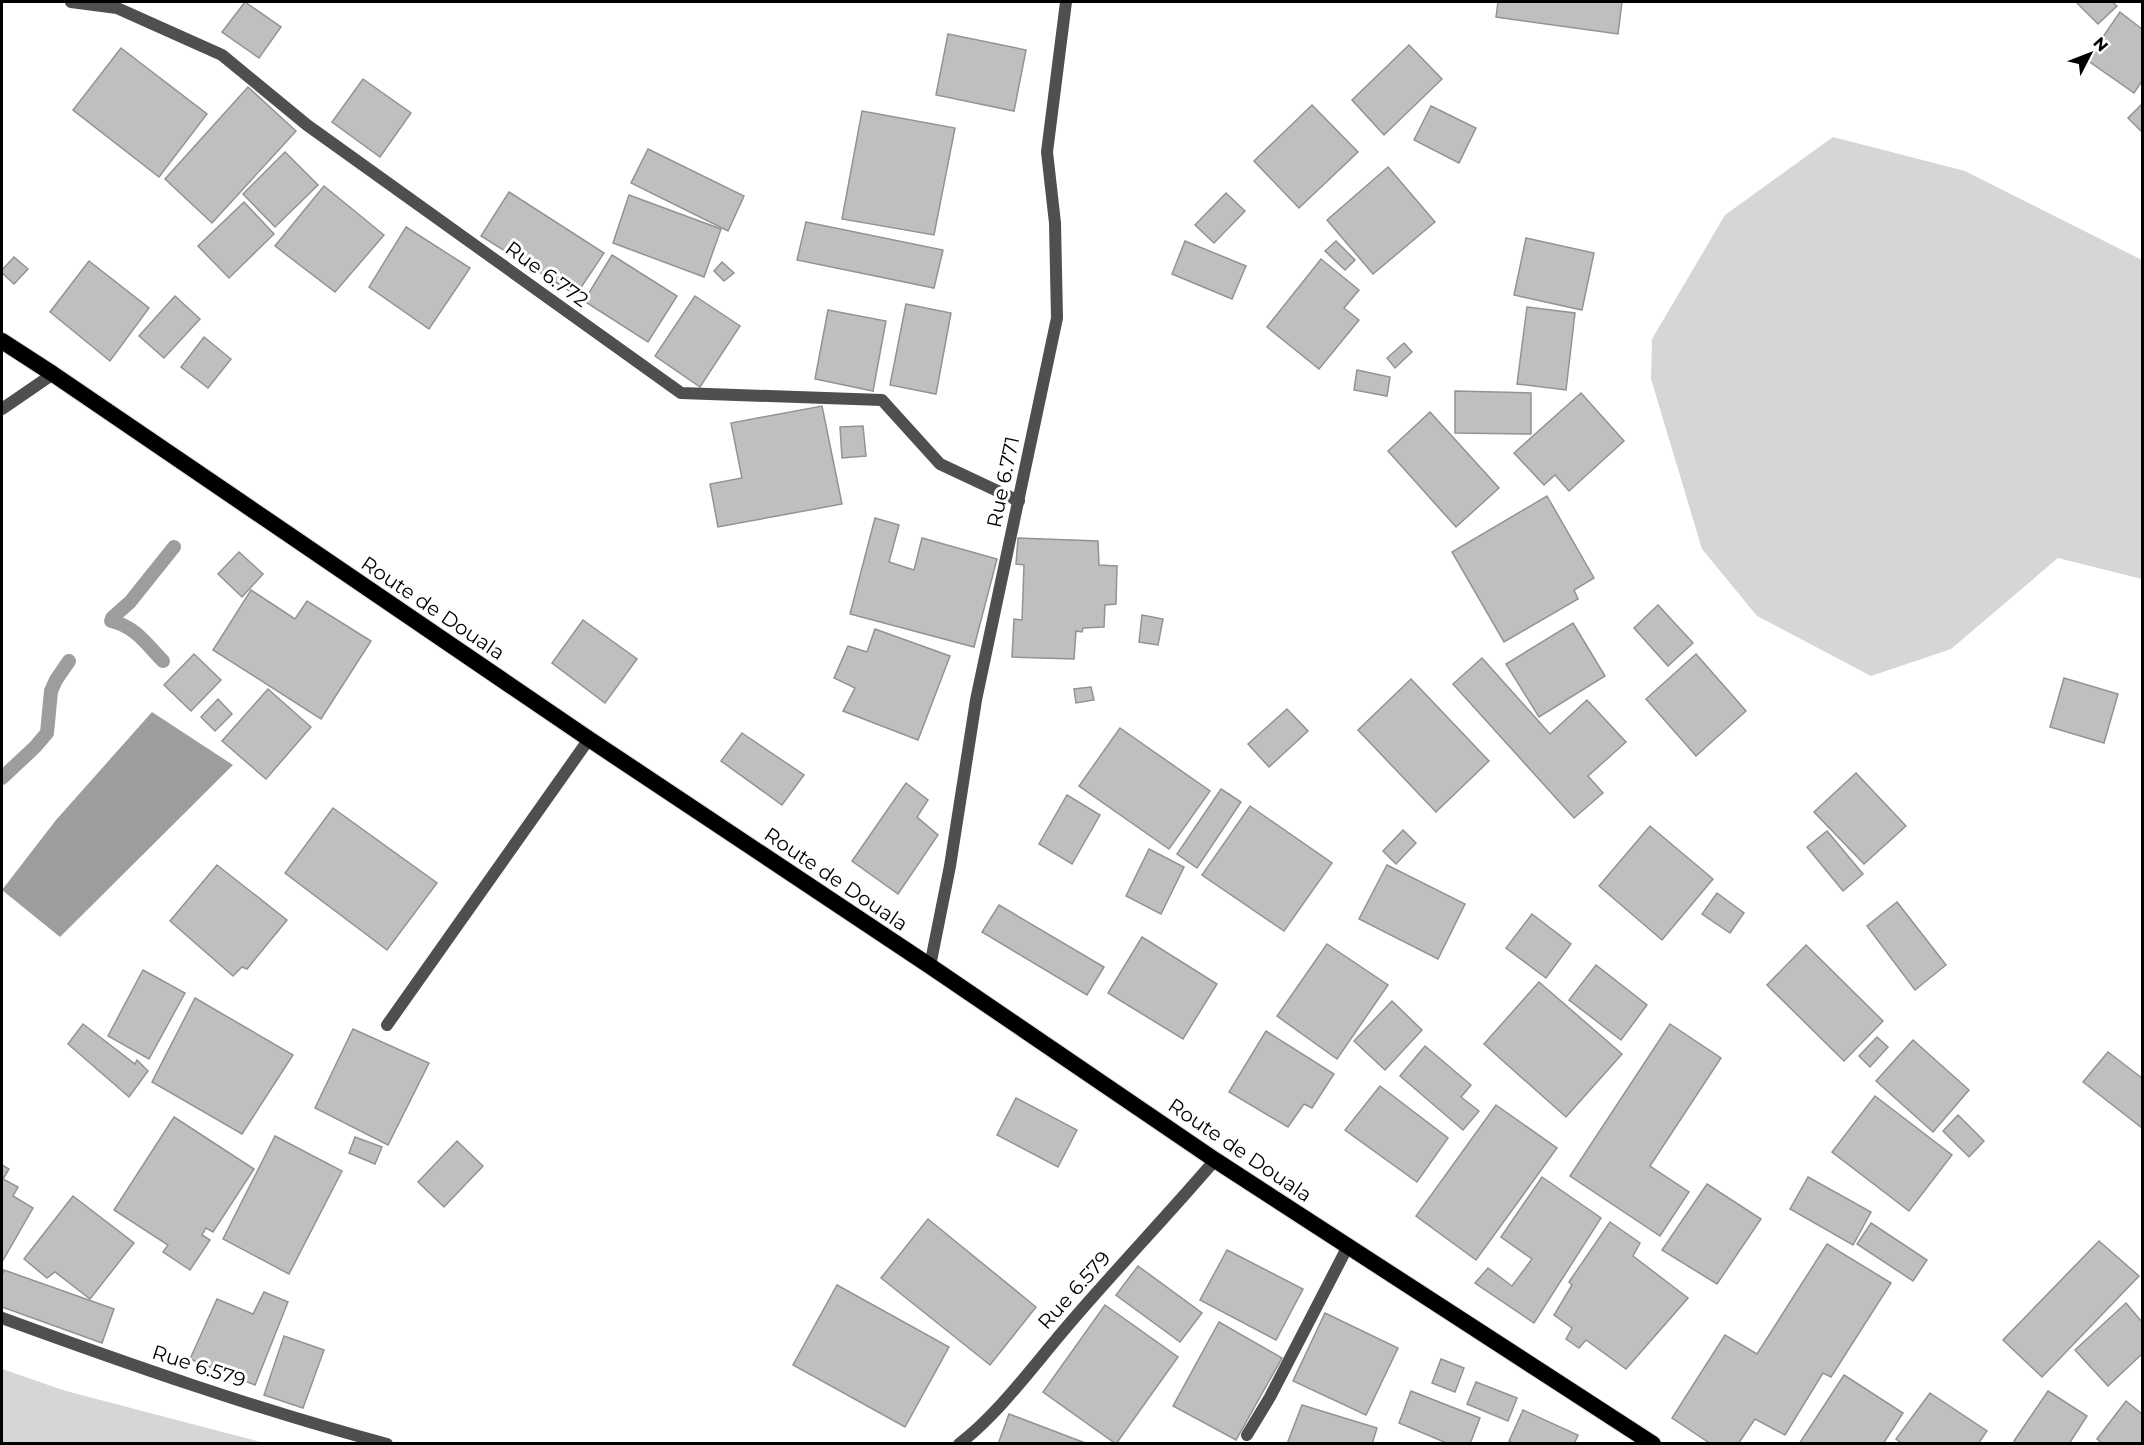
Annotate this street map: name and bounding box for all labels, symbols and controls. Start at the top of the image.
north arrow [2060,24,2120,84]
text: N [2089,33,2112,55]
street label: Rue 6.772 [501,236,593,312]
street label: Rue 6.771 [982,434,1024,530]
street label: Route de Douala [357,551,509,665]
street label: Route de Douala [760,822,912,936]
street label: Route de Douala [1164,1093,1316,1207]
street label: Rue 6.579 [1033,1246,1115,1334]
street label: Rue 6.579 [149,1340,249,1392]

